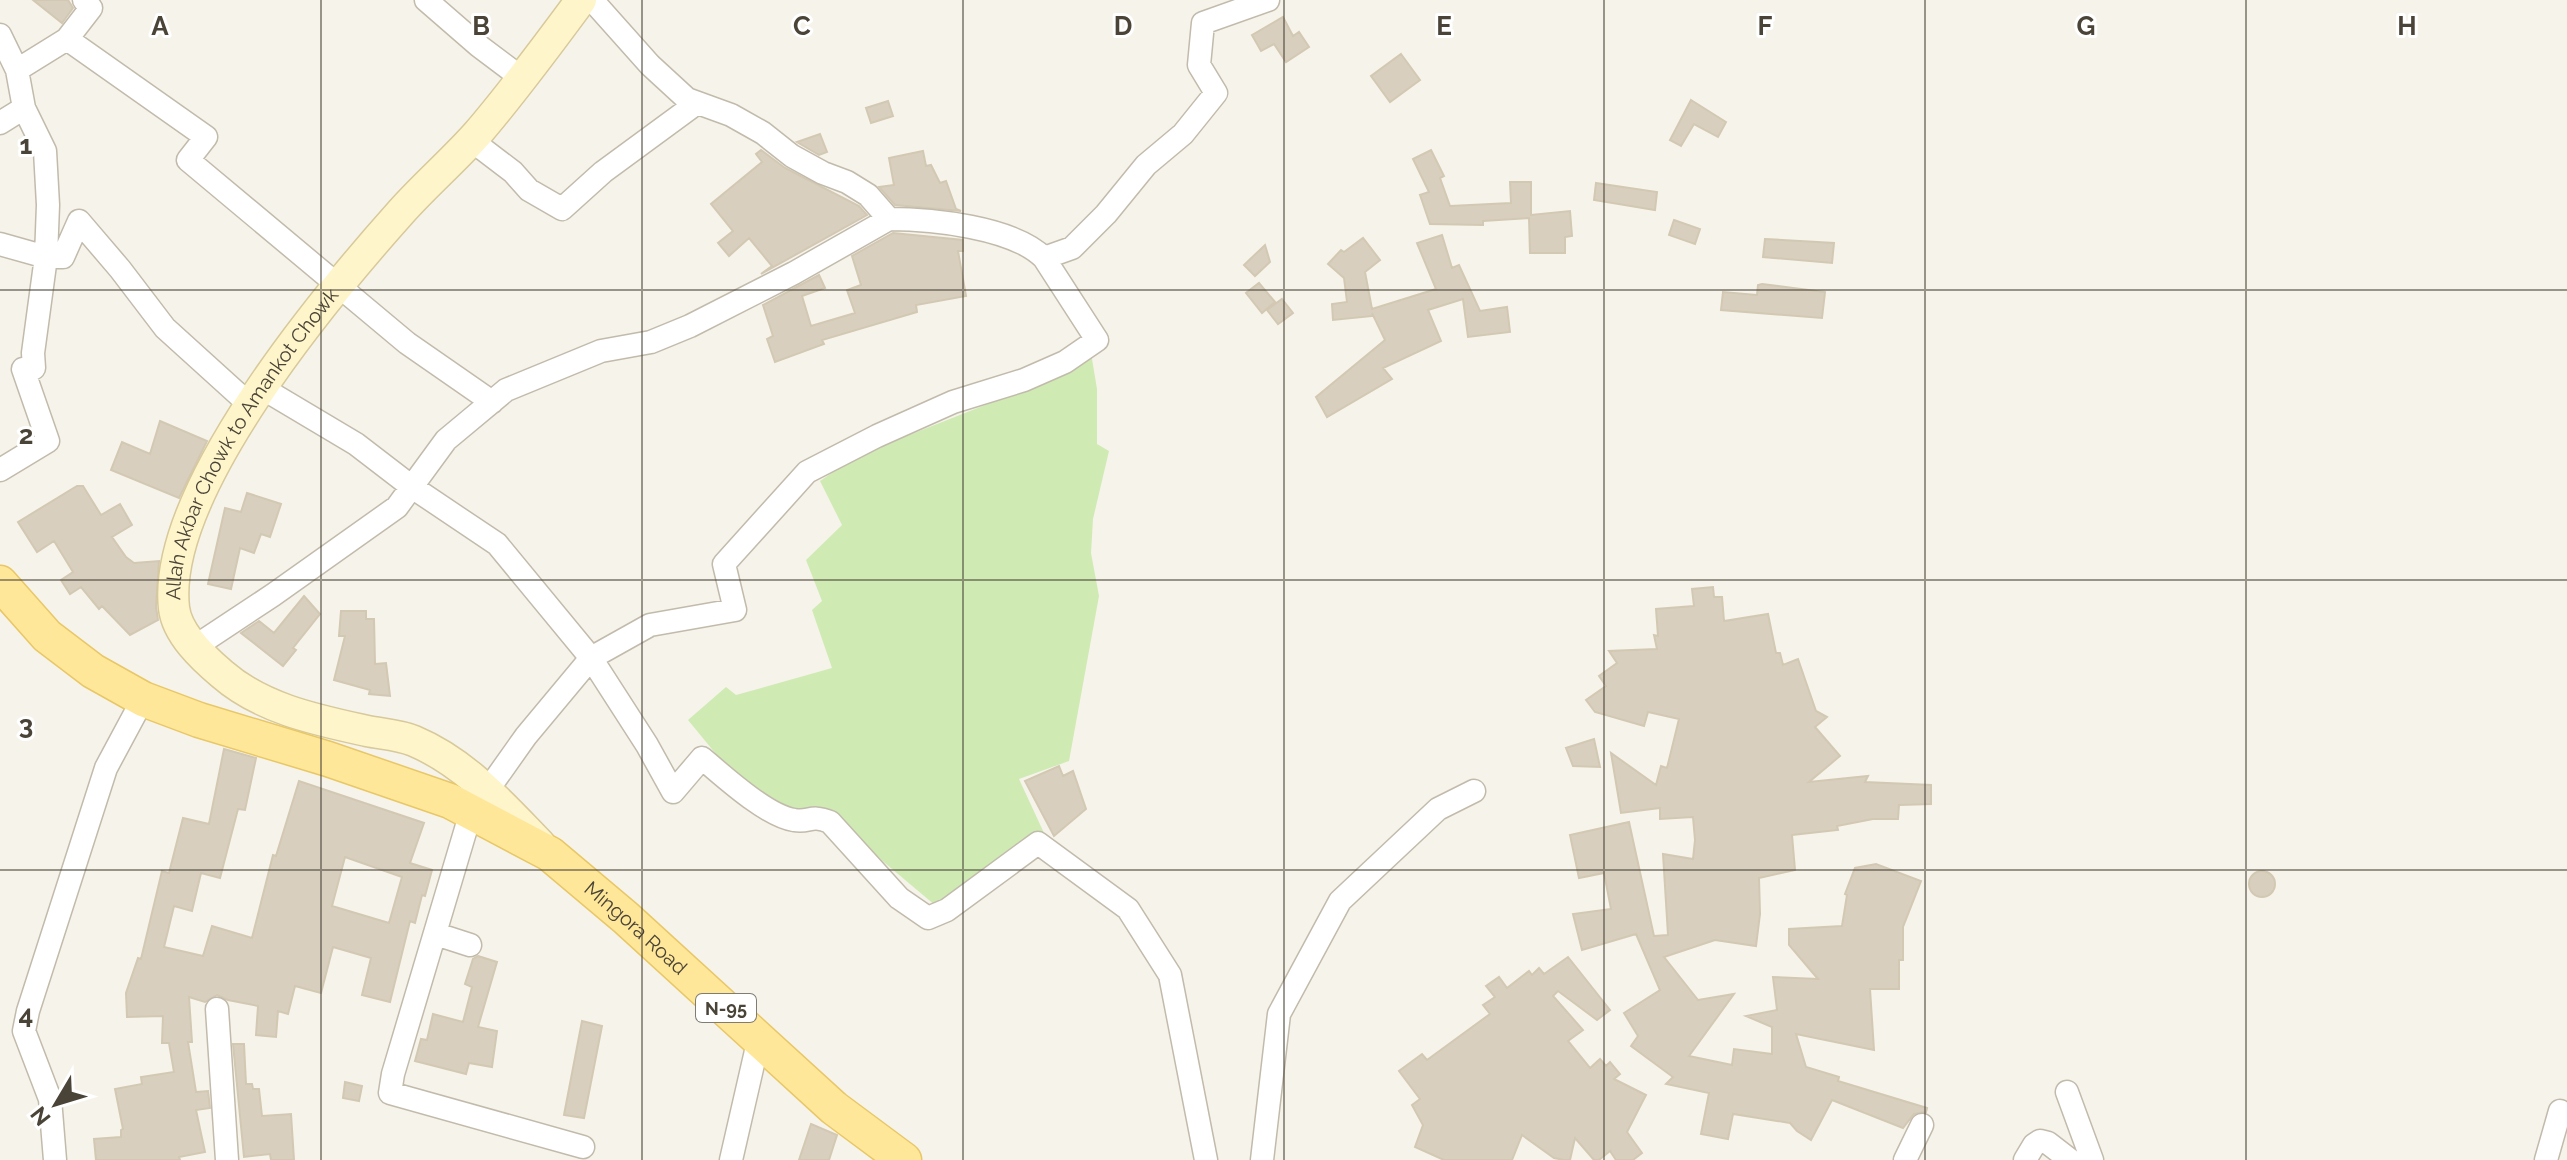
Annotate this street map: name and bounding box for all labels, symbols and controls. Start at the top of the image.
text: A [151,11,169,41]
text: B [472,11,490,41]
text: C [793,11,811,41]
text: D [1114,11,1132,41]
text: E [1436,11,1452,41]
text: F [1758,11,1773,41]
text: G [2077,11,2095,41]
text: H [2397,11,2417,41]
text: 1 [20,130,33,160]
street label: Allah Akbar Chowk to Amankot Chowk [161,283,343,600]
text: 2 [19,420,33,450]
text: 3 [19,710,33,740]
street label: Mingora Road [580,876,692,980]
road number: N-95 [696,994,756,1022]
text: 4 [19,1000,33,1030]
north arrow [16,1064,96,1144]
text: N [25,1102,56,1131]

